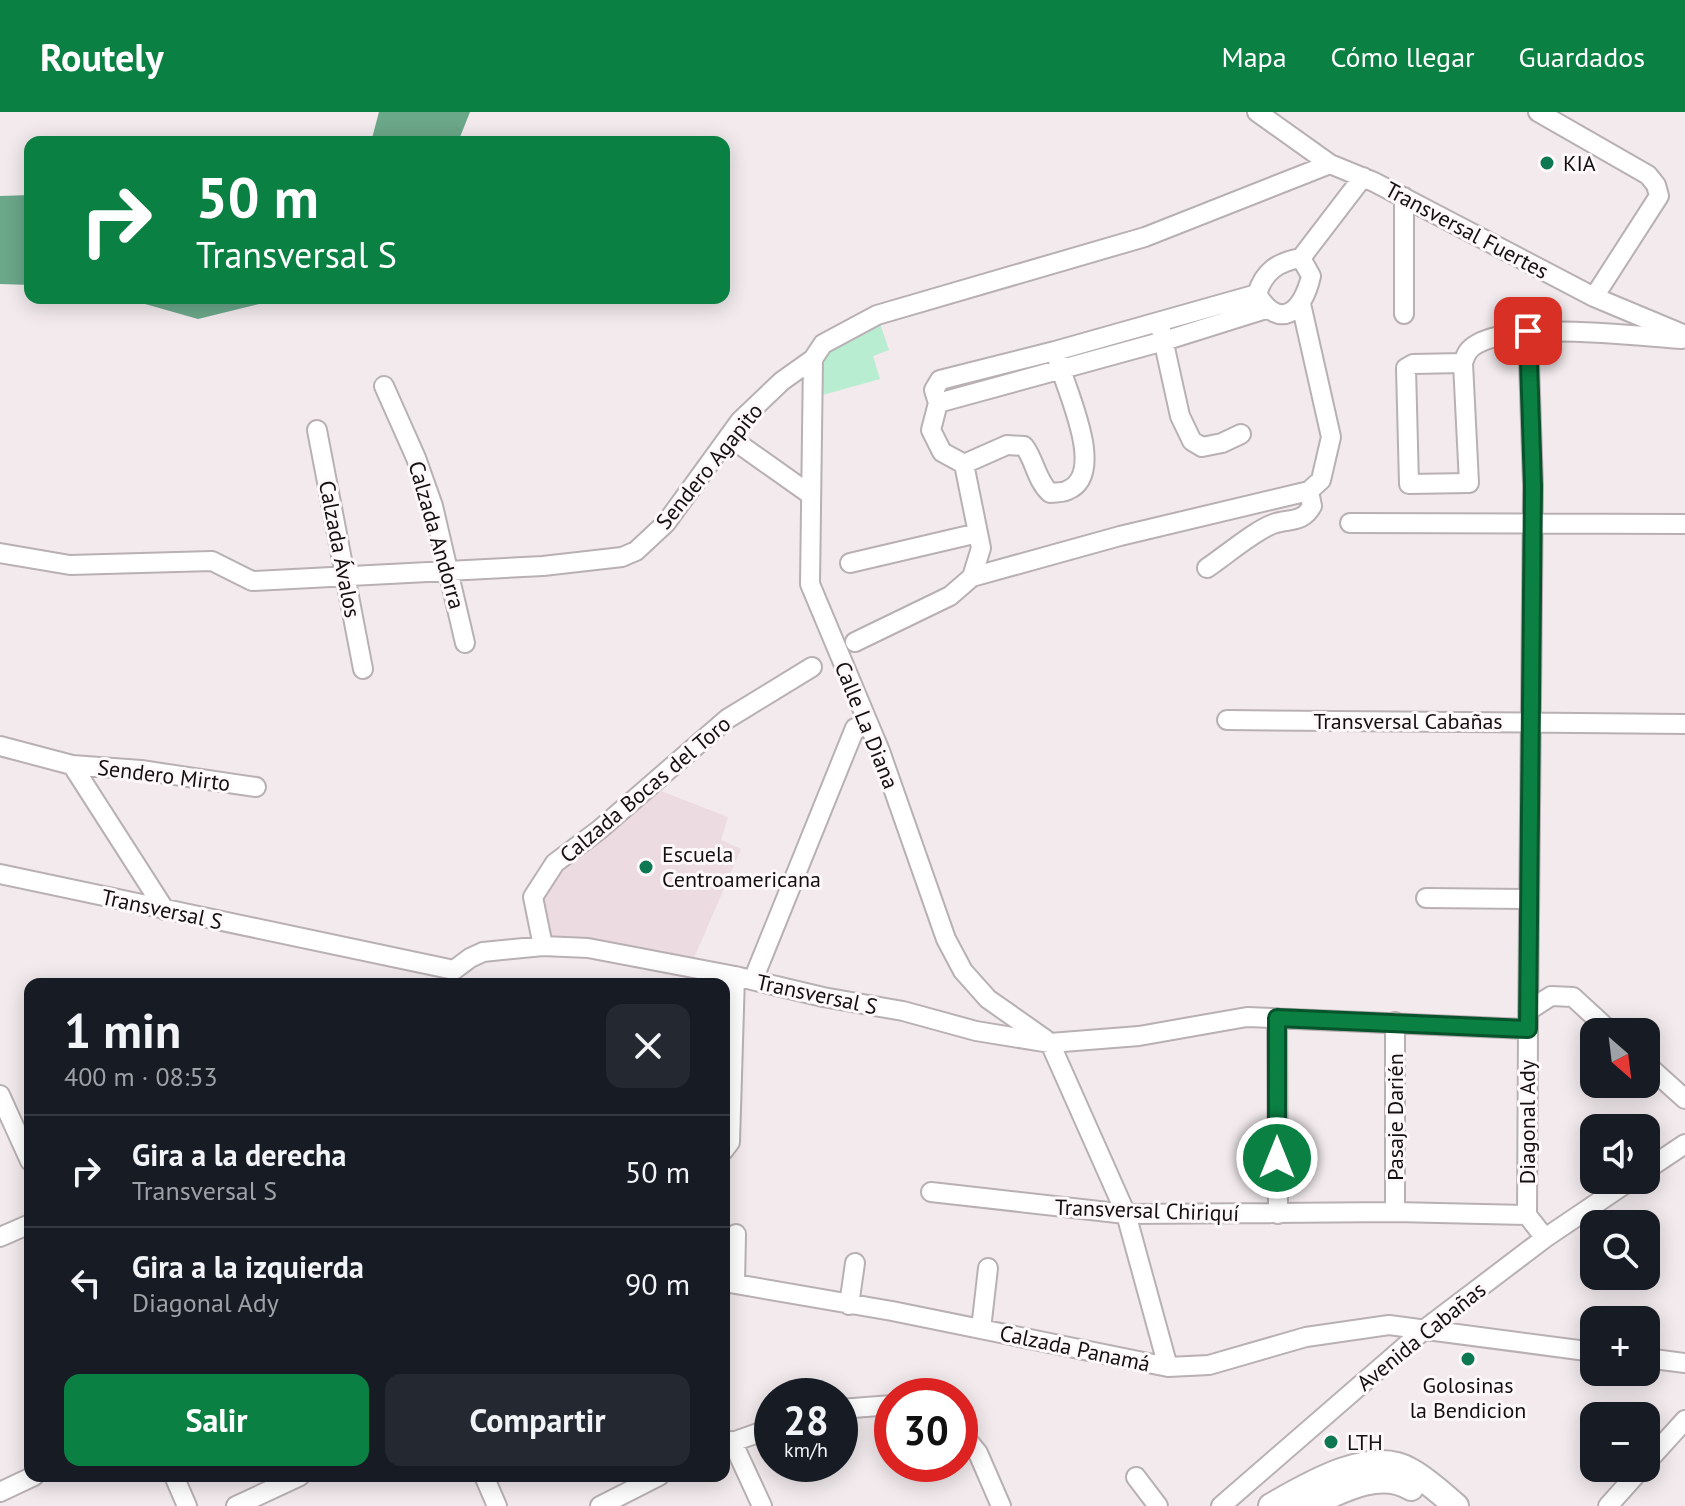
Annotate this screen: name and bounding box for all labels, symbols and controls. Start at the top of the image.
text: Routely [40,32,164,81]
text: Mapa [1222,38,1287,75]
text: Cómo llegar [1331,38,1475,75]
text: Guardados [1519,38,1645,75]
place label: KIA [1563,149,1596,177]
marker: KIA [1538,154,1556,172]
text: 50 m [196,161,319,233]
icon: right [64,168,168,272]
street label: Transversal Fuertes [1380,175,1554,285]
text: Transversal S [196,231,397,278]
pin [1494,297,1562,365]
icon: arrive [1506,309,1550,353]
street label: Sendero Agapito [650,397,768,535]
street label: Calzada Andorra [403,458,471,612]
street label: Calzada Ávalos [313,478,367,620]
street label: Calle La Diana [829,657,905,793]
street label: Transversal Cabañas [1313,707,1503,735]
street label: Calzada Bocas del Toro [554,709,736,869]
street label: Sendero Mirto [96,753,232,797]
place label: Escuela Centroamericana [662,840,821,893]
marker: Escuela Centroamericana [637,858,655,876]
street label: Transversal S [99,883,225,935]
street label: Transversal S [754,968,880,1020]
text: 1 min [64,999,181,1061]
button: close [606,1004,690,1088]
north arrow [1580,1018,1660,1098]
map controls [1580,1018,1660,1482]
street label: Pasaje Darién [1381,1053,1409,1181]
street label: Diagonal Ady [1513,1059,1541,1184]
text: 400 m · 08:53 [64,1060,218,1093]
button: sound [1580,1114,1660,1194]
position arrow [1235,1116,1319,1200]
text: Gira a la derecha [132,1135,346,1174]
icon: right [64,1149,108,1193]
text: 50 m [625,1152,690,1191]
text: Transversal S [132,1174,277,1207]
street label: Transversal Chiriquí [1054,1193,1240,1227]
button: search [1580,1210,1660,1290]
text: Gira a la izquierda [132,1247,364,1286]
icon: left [64,1261,108,1305]
text: 90 m [625,1264,690,1303]
street label: Avenida Cabañas [1351,1275,1491,1397]
text: Diagonal Ady [132,1286,279,1319]
button: + [1580,1306,1660,1386]
street label: Calzada Panamá [997,1318,1153,1378]
marker: Golosinas la Bendicion [1459,1350,1477,1368]
place label: Golosinas la Bendicion [1410,1371,1526,1424]
button: Salir [64,1374,369,1466]
button: Compartir [385,1374,690,1466]
speed limit sign: 30 [874,1378,978,1482]
text: 28 [783,1394,829,1446]
button: − [1580,1402,1660,1482]
place label: LTH [1347,1428,1383,1456]
marker: LTH [1322,1433,1340,1451]
text: km/h [784,1437,828,1463]

